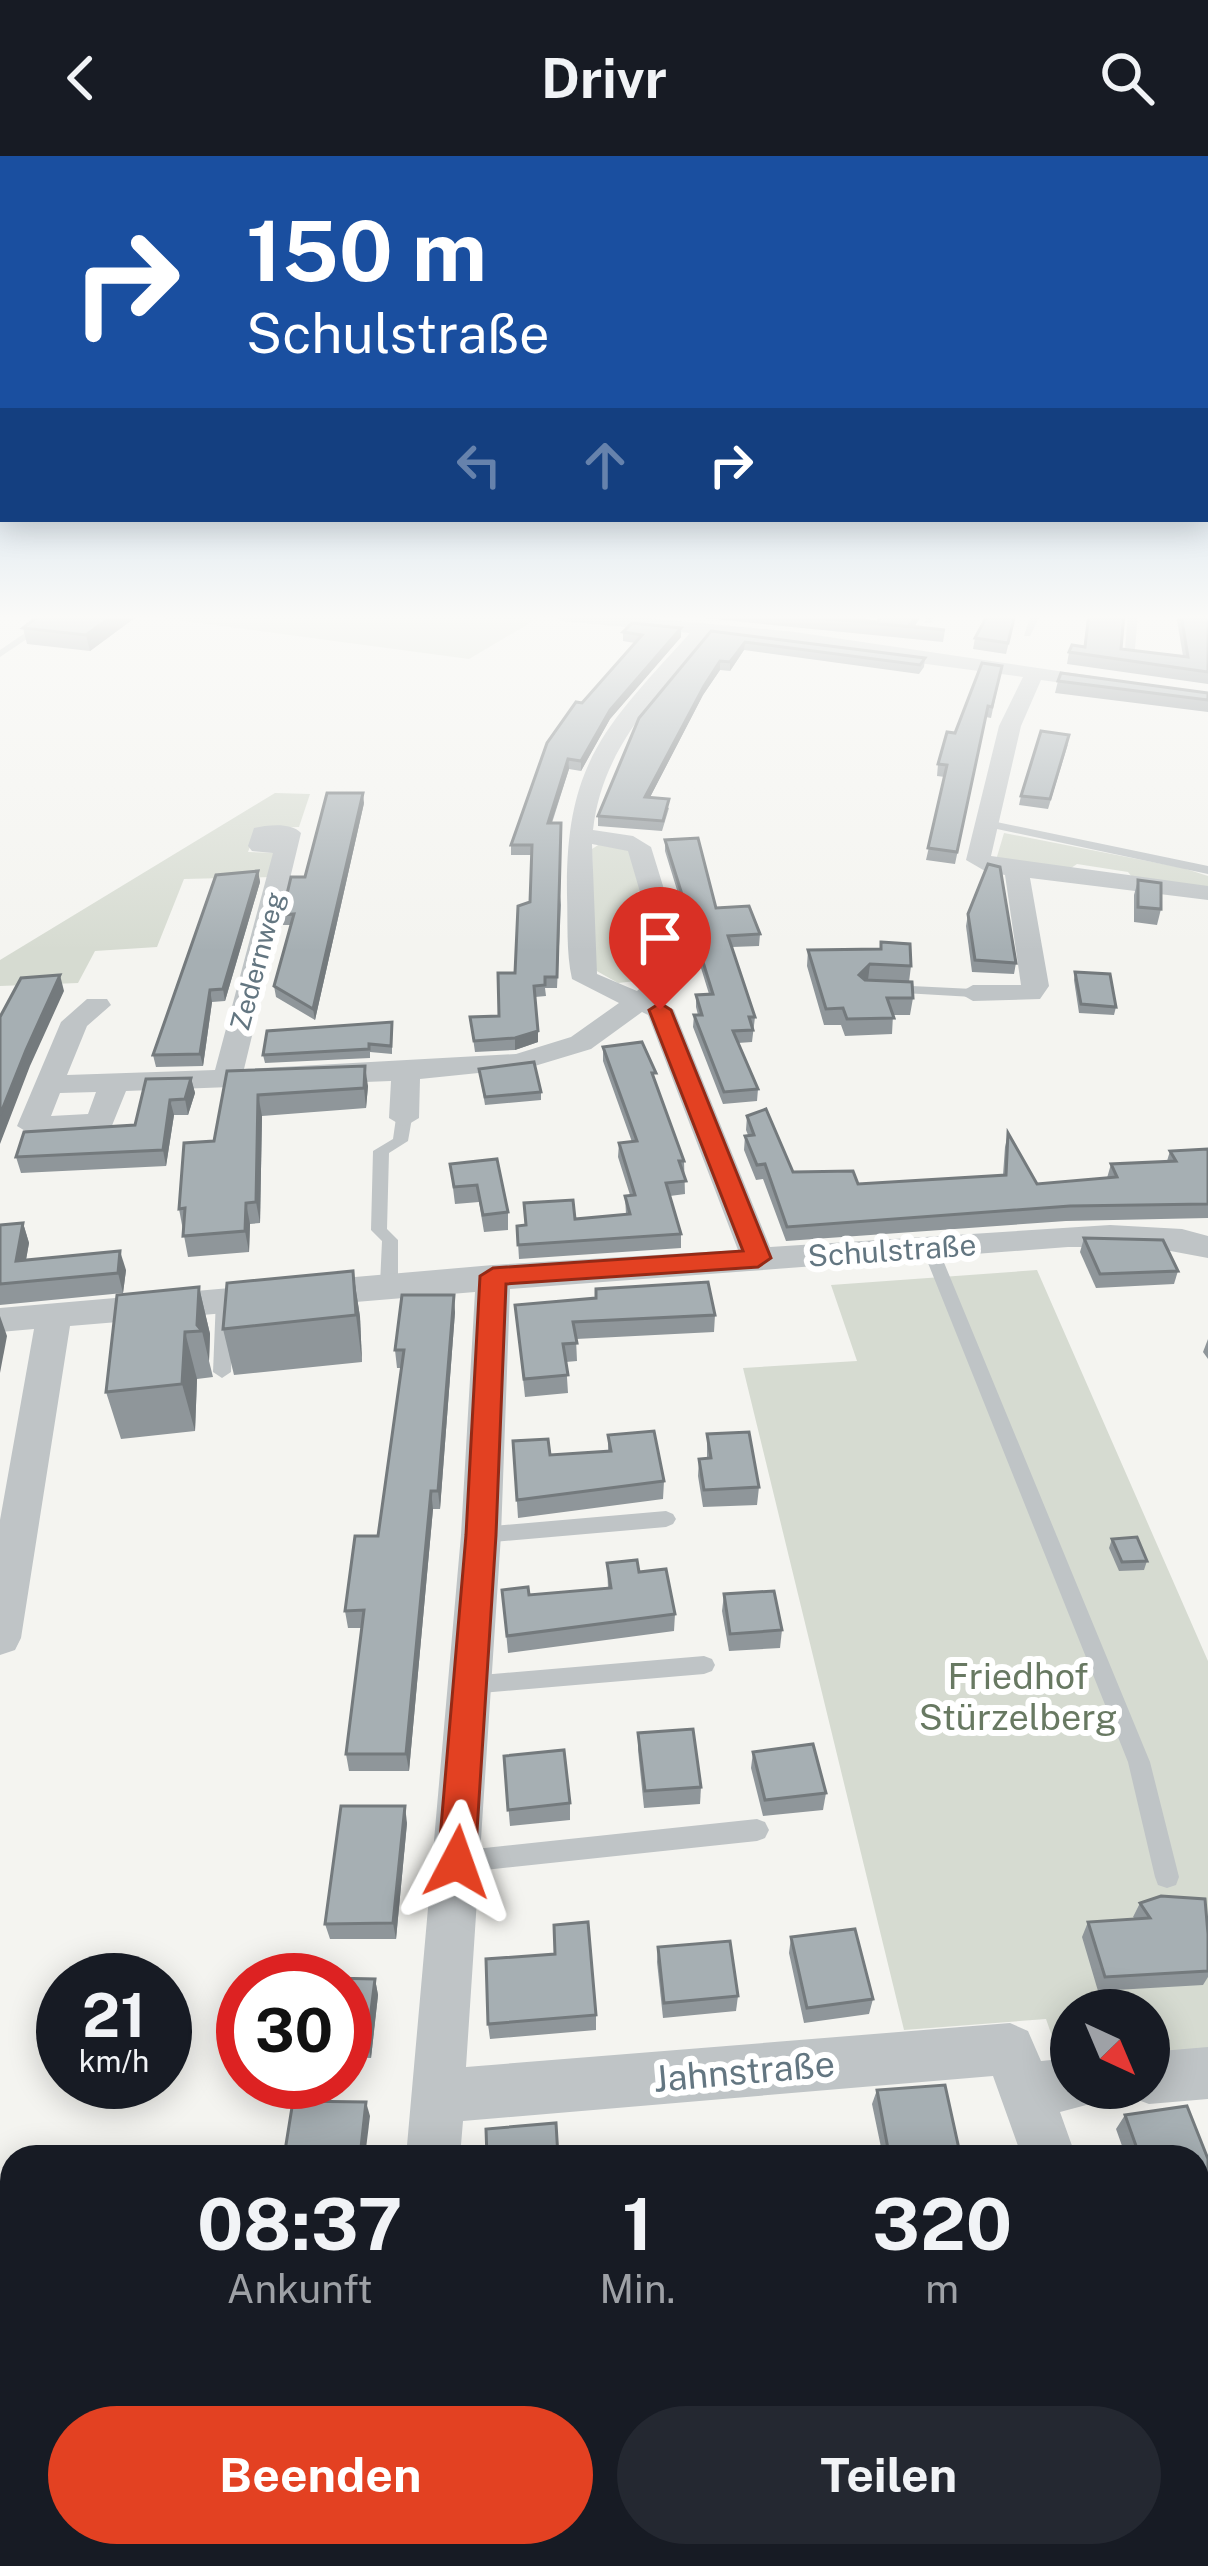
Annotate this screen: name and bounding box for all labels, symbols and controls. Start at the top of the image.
icon: back [48,45,114,111]
icon: search [1094,45,1160,111]
text: Drivr [541,47,667,110]
text: 150 m [246,201,487,300]
icon: right [48,204,204,360]
text: Schulstraße [246,302,550,365]
icon: left [446,432,512,498]
icon: ahead [572,432,638,498]
icon: right [698,432,764,498]
pin [609,887,711,1010]
street label: Zedernweg [223,888,291,1034]
icon: arrive [627,905,693,971]
street label: Schulstraße [807,1226,977,1274]
park label: Friedhof Stürzelberg [919,1655,1117,1738]
position arrow [394,1799,520,1925]
speed limit sign: 30 [216,1953,372,2109]
text: 21 [82,1980,146,2051]
north arrow [1050,1989,1170,2109]
map controls [1050,1989,1170,2109]
street label: Jahnstraße [652,2042,836,2100]
text: km/h [79,2043,149,2079]
text: 08:37 [197,2182,403,2266]
text: 1 [622,2182,653,2266]
text: 320 [872,2182,1012,2266]
text: Ankunft [227,2266,373,2312]
text: Min. [599,2266,675,2312]
text: m [925,2266,959,2312]
button: Beenden [48,2406,593,2544]
button: Teilen [617,2406,1161,2544]

